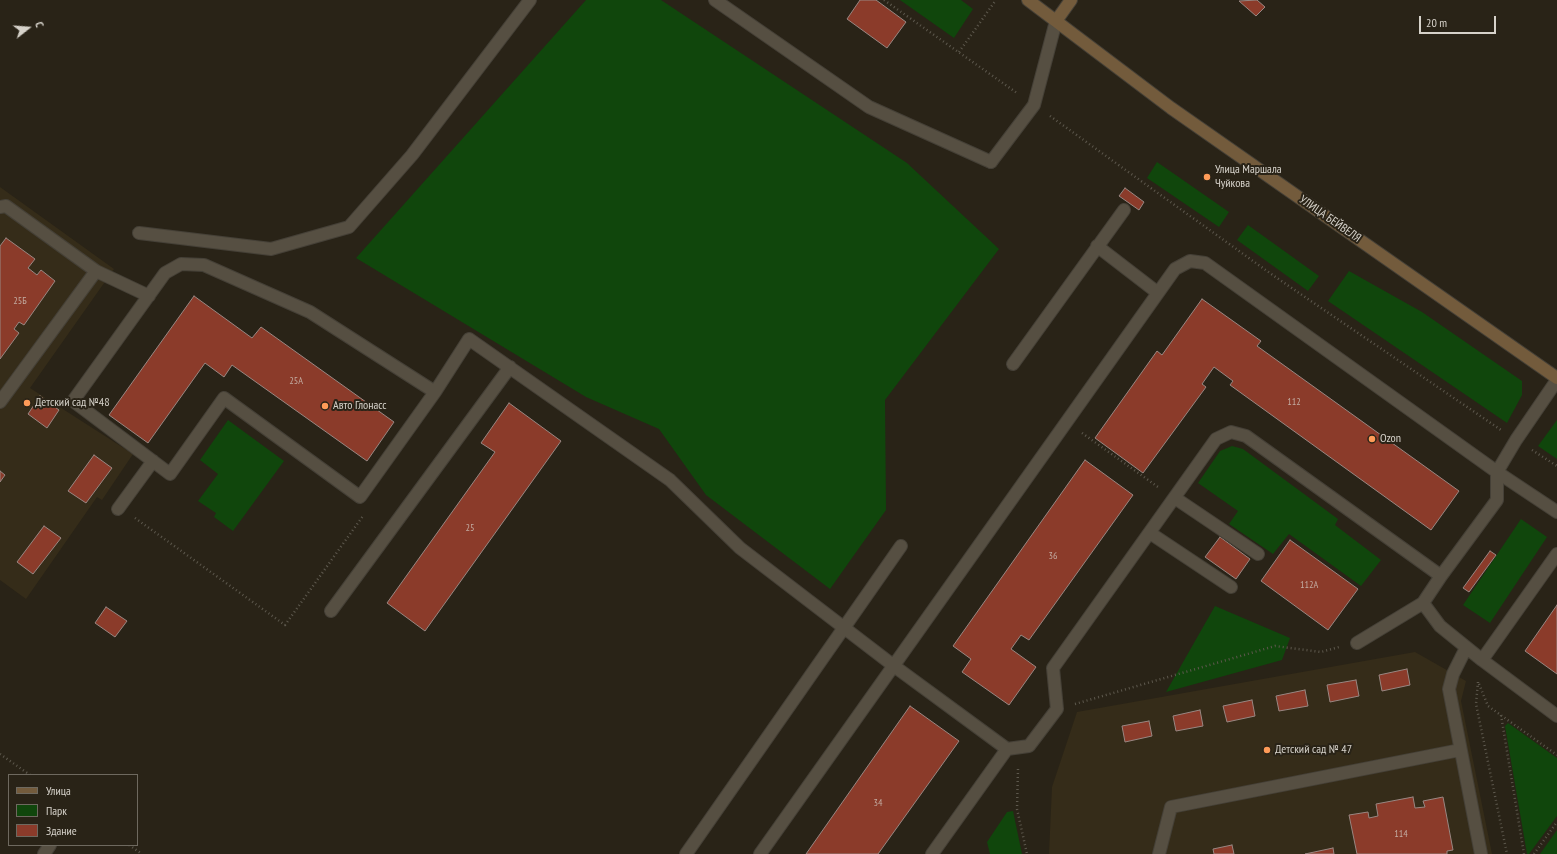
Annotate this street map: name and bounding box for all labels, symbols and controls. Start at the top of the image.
north arrow [8,8,48,48]
scale bar [1421,8,1498,34]
text: 20 m [1426,15,1447,30]
text: С [32,20,47,29]
place label: Улица Маршала Чуйкова [1215,163,1282,191]
marker: Улица Маршала Чуйкова [1202,172,1212,182]
street label: УЛИЦА БЕЙВЕЛЯ [1296,192,1364,246]
house number: 25Б [13,295,27,307]
house number: 25А [289,375,303,387]
place label: Детский сад №48 [35,396,110,410]
house number: 112 [1287,396,1301,408]
marker: Детский сад №48 [22,398,32,408]
place label: Авто Глонасс [333,399,387,413]
marker: Авто Глонасс [320,401,330,411]
place label: Ozon [1380,432,1401,446]
marker: Ozon [1367,434,1377,444]
house number: 25 [466,522,474,534]
house number: 36 [1049,550,1057,562]
house number: 112А [1300,579,1318,591]
place label: Детский сад № 47 [1275,743,1352,757]
marker: Детский сад № 47 [1262,745,1272,755]
legend [8,774,138,846]
text: Улица [46,783,71,798]
house number: 34 [874,797,882,809]
text: Парк [46,803,67,818]
text: Здание [46,823,77,838]
house number: 114 [1394,828,1408,840]

